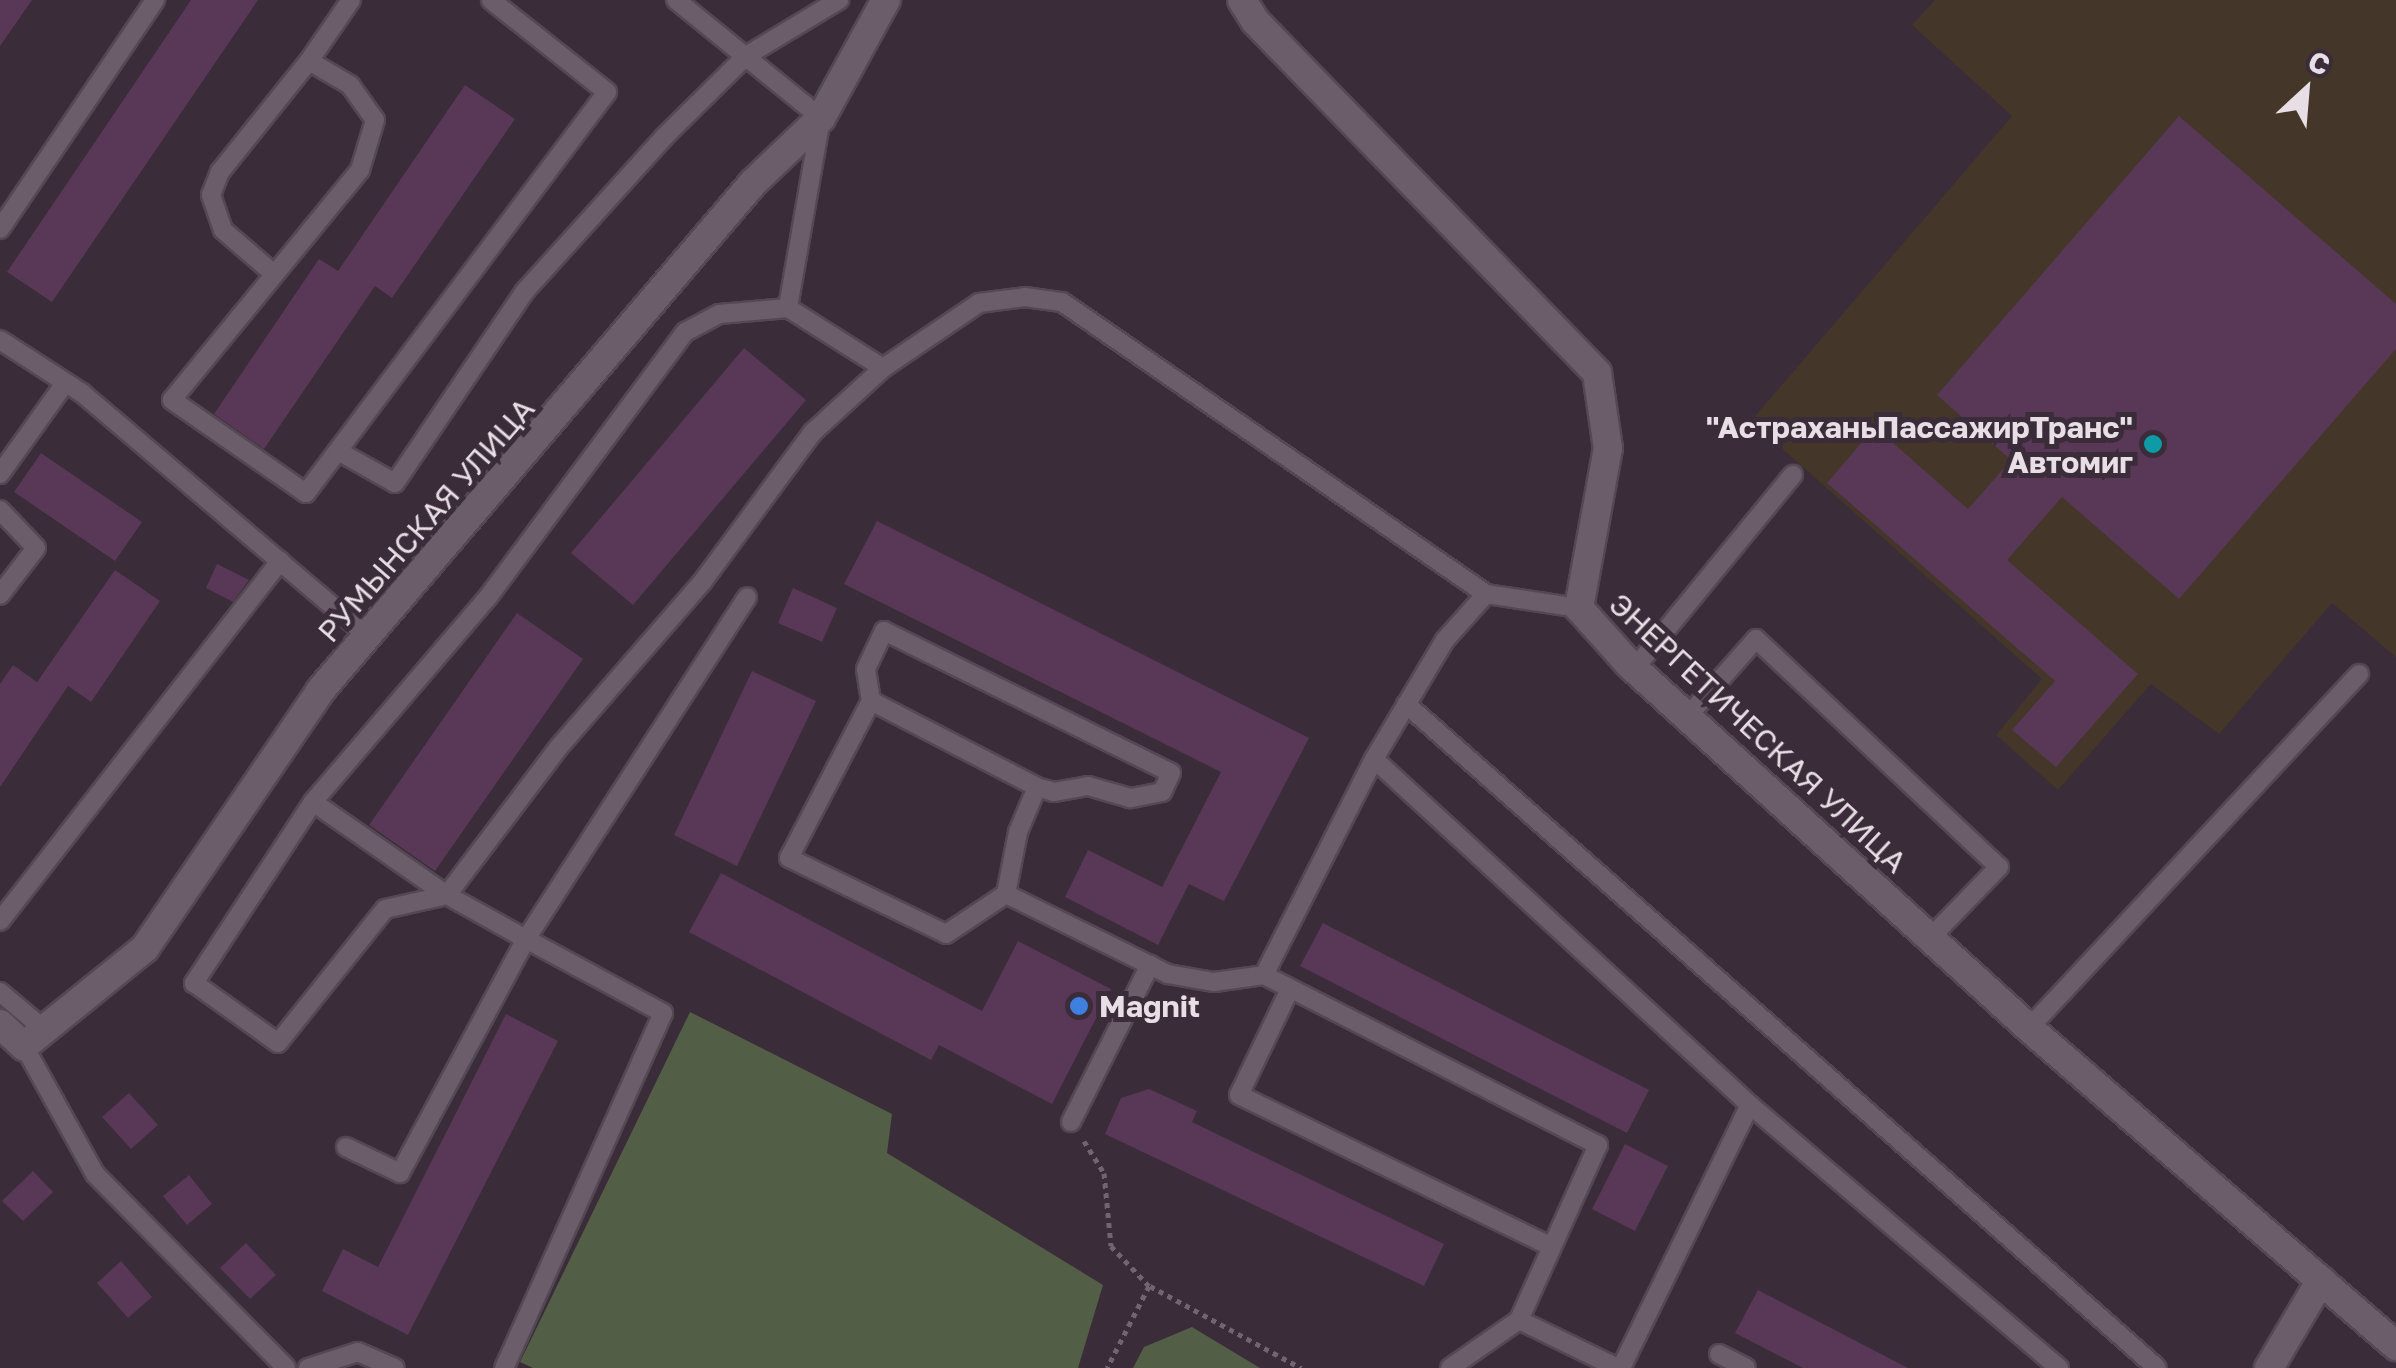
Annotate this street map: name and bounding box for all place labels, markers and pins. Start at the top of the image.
place label: "АстраханьПассажирТранс" Автомиг [1706,409,2133,480]
marker: "АстраханьПассажирТранс" Автомиг [2142,433,2164,455]
place label: Magnit [1099,988,1200,1024]
marker: Magnit [1068,995,1090,1017]

